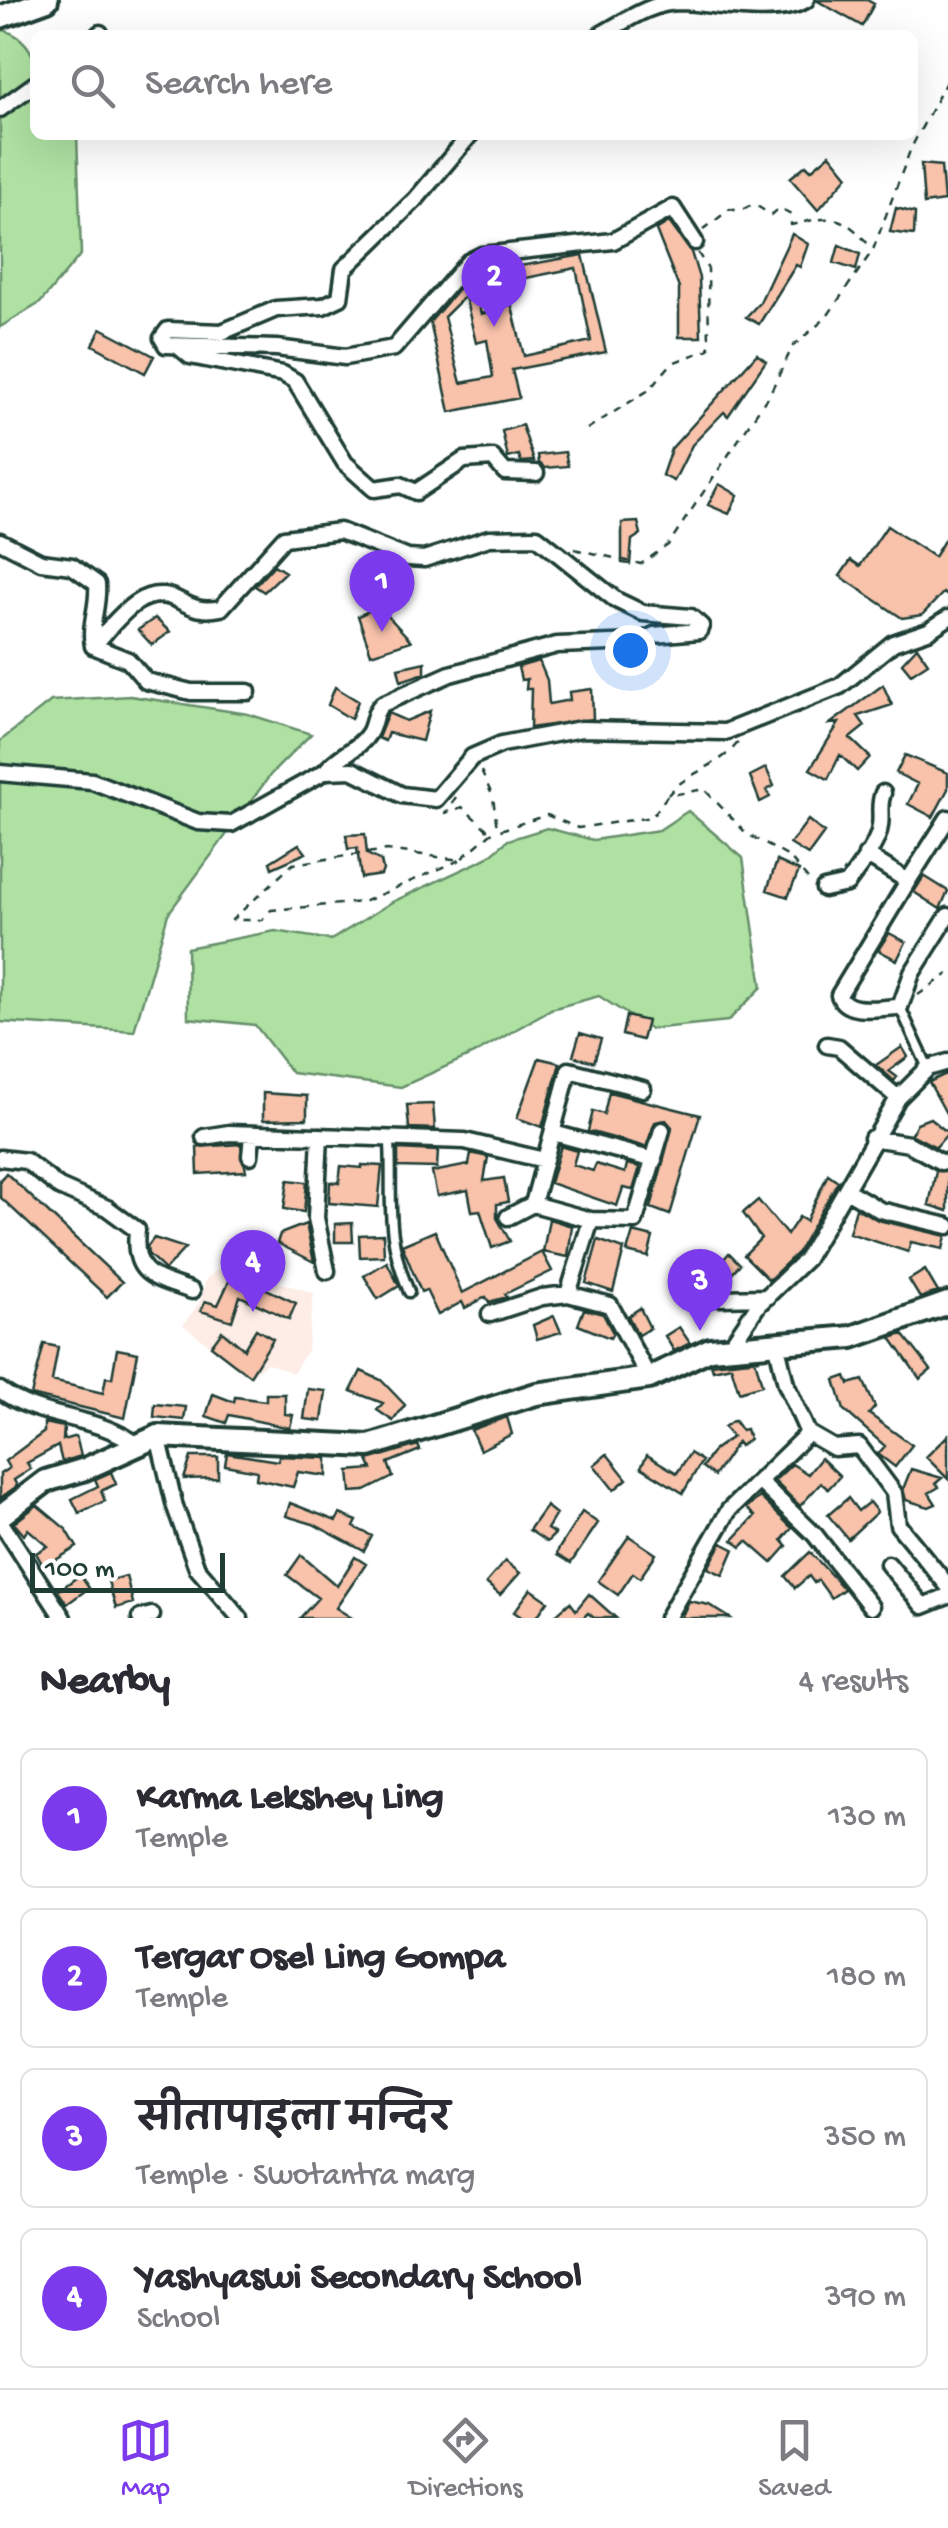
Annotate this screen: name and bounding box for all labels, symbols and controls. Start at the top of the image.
search box [30,30,918,140]
icon: search [65,58,120,113]
text: Search here [145,63,332,107]
pin: 2 [462,245,526,327]
pin: 1 [350,550,414,632]
your location [605,625,656,676]
pin: 4 [220,1230,286,1312]
pin: 3 [668,1248,732,1331]
scale bar [30,1548,225,1592]
text: 100 m [45,1554,115,1587]
text: Nearby [40,1659,170,1708]
text: 4 results [799,1664,908,1702]
text: Karma Lekshey Ling [137,1777,444,1821]
text: 1 [68,1799,81,1837]
text: 130 m [828,1799,906,1837]
text: Temple [137,1821,228,1859]
text: Tergar Osel Ling Gompa [137,1937,505,1981]
text: 2 [67,1959,82,1997]
text: 180 m [827,1959,906,1997]
text: Temple [137,1981,228,2019]
text: सीतापाइला मन्दिर [137,2100,450,2144]
text: 3 [66,2119,83,2157]
text: 350 m [824,2119,906,2157]
text: Temple · Swotantra marg [137,2158,475,2196]
text: Yashyaswi Secondary School [137,2257,582,2301]
text: 4 [67,2279,82,2317]
text: 390 m [825,2279,906,2317]
text: School [137,2301,220,2339]
tab: Map [118,2413,173,2506]
tab: Directions [409,2413,523,2506]
tab: Saved [758,2413,830,2506]

